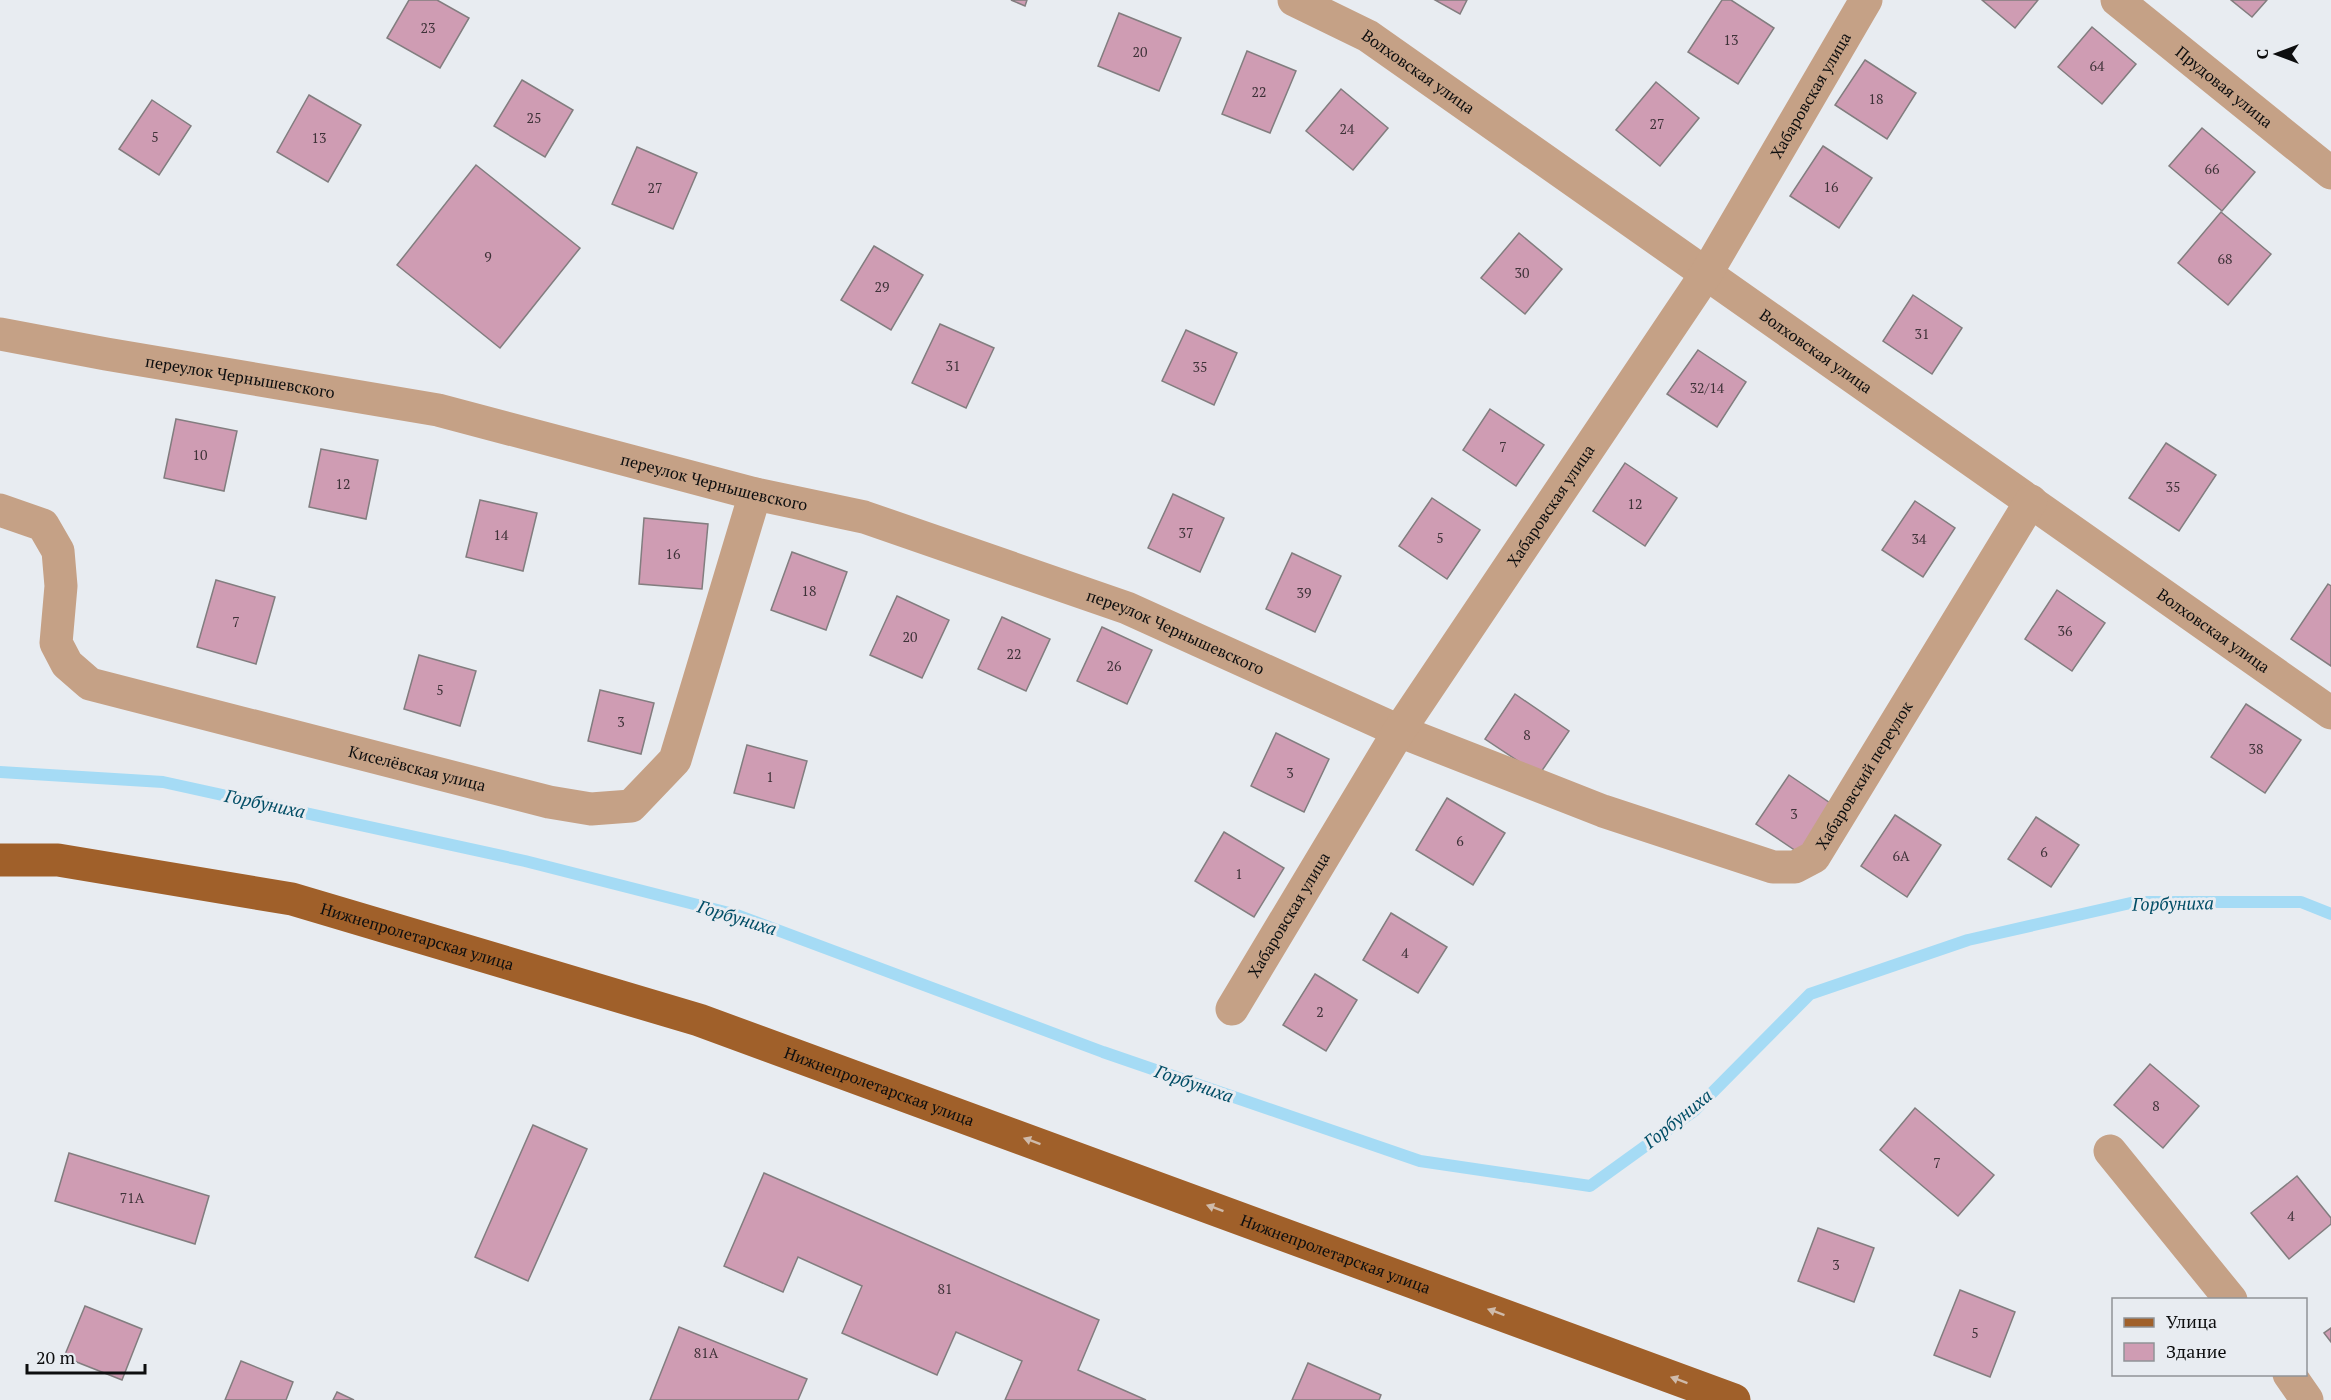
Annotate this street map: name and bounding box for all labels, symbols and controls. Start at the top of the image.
house number: 23 [421,18,435,37]
street label: Волховская улица [1358,24,1479,119]
north arrow [2247,24,2307,84]
street label: Хабаровская улица [1765,28,1856,162]
house number: 13 [1724,30,1738,49]
street label: Прудовая улица [2171,41,2278,133]
house number: 20 [1133,42,1147,61]
text: С [2251,49,2273,59]
house number: 64 [2090,56,2105,75]
house number: 22 [1252,82,1266,101]
house number: 18 [1869,89,1883,108]
house number: 25 [527,108,541,127]
house number: 27 [1650,114,1664,133]
house number: 24 [1340,119,1355,138]
house number: 5 [151,127,159,146]
house number: 13 [312,128,326,147]
house number: 66 [2205,159,2220,178]
house number: 16 [1824,177,1839,196]
house number: 27 [648,178,662,197]
house number: 9 [484,247,492,266]
house number: 68 [2218,249,2232,268]
house number: 30 [1515,263,1529,282]
house number: 29 [875,277,889,296]
street label: Волховская улица [1755,304,1877,398]
house number: 31 [1915,324,1929,343]
street label: переулок Чернышевского [144,350,337,403]
house number: 31 [946,356,960,375]
house number: 35 [1193,357,1207,376]
house number: 32/14 [1690,378,1725,397]
house number: 7 [1499,437,1507,456]
street label: Хабаровская улица [1502,440,1599,571]
house number: 10 [193,445,207,464]
street label: переулок Чернышевского [618,448,810,516]
house number: 12 [336,474,350,493]
house number: 35 [2166,477,2180,496]
house number: 12 [1628,494,1642,513]
house number: 37 [1179,523,1193,542]
house number: 14 [494,525,509,544]
house number: 5 [1436,528,1444,547]
house number: 34 [1912,529,1927,548]
house number: 16 [666,544,681,563]
house number: 18 [802,581,816,600]
house number: 39 [1297,583,1311,602]
street label: Волховская улица [2153,583,2274,678]
street label: переулок Чернышевского [1084,584,1268,680]
house number: 7 [232,612,240,631]
house number: 36 [2058,621,2073,640]
house number: 20 [903,627,917,646]
house number: 22 [1007,644,1021,663]
house number: 26 [1107,656,1122,675]
house number: 5 [436,680,444,699]
street label: Хабаровский переулок [1810,697,1918,854]
house number: 3 [617,712,625,731]
house number: 8 [1523,725,1531,744]
house number: 38 [2249,739,2263,758]
street label: Киселёвская улица [346,740,488,796]
house number: 3 [1286,763,1294,782]
house number: 1 [766,767,774,786]
water label: Горбуниха [222,783,308,823]
house number: 3 [1790,804,1798,823]
house number: 6 [1456,831,1464,850]
house number: 6 [2040,842,2048,861]
house number: 6А [1892,846,1910,865]
street label: Хабаровская улица [1242,848,1335,982]
house number: 1 [1235,864,1243,883]
water label: Горбуниха [2131,890,2214,916]
water label: Горбуниха [694,893,780,940]
street label: Нижнепролетарская улица [318,897,517,975]
house number: 4 [1401,943,1409,962]
house number: 2 [1316,1002,1324,1021]
street label: Нижнепролетарская улица [781,1041,977,1131]
water label: Горбуниха [1151,1058,1237,1108]
water label: Горбуниха [1637,1083,1717,1154]
house number: 8 [2152,1096,2160,1115]
one-way arrow [1023,1136,1041,1145]
house number: 7 [1933,1153,1941,1172]
house number: 71А [120,1188,145,1207]
one-way arrow [1206,1203,1224,1212]
house number: 4 [2287,1206,2295,1225]
street label: Нижнепролетарская улица [1238,1209,1434,1299]
house number: 3 [1832,1255,1840,1274]
house number: 81 [938,1279,952,1298]
legend [2112,1298,2307,1376]
one-way arrow [1487,1307,1505,1317]
text: Улица [2166,1309,2217,1333]
house number: 5 [1971,1323,1979,1342]
scale bar [27,1337,146,1375]
text: Здание [2166,1339,2226,1363]
house number: 81А [694,1343,719,1362]
text: 20 m [36,1345,76,1369]
one-way arrow [1670,1374,1688,1384]

